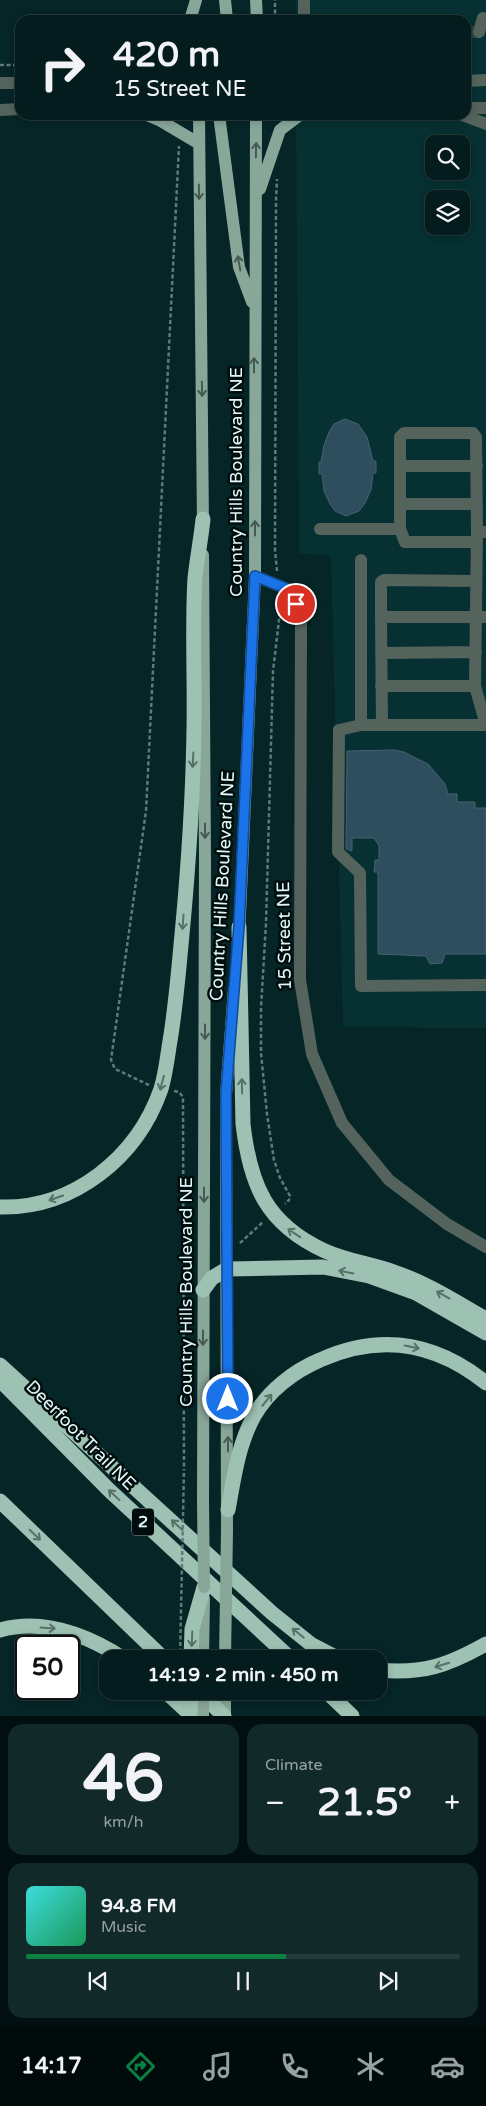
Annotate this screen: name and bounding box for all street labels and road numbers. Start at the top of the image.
street label: Country Hills Boulevard NE [225,367,247,597]
street label: Country Hills Boulevard NE [205,770,239,1002]
street label: 15 Street NE [272,881,296,991]
street label: Country Hills Boulevard NE [175,1177,197,1407]
street label: Deerfoot Trail NE [21,1375,141,1495]
road number: 2 [132,1508,154,1535]

